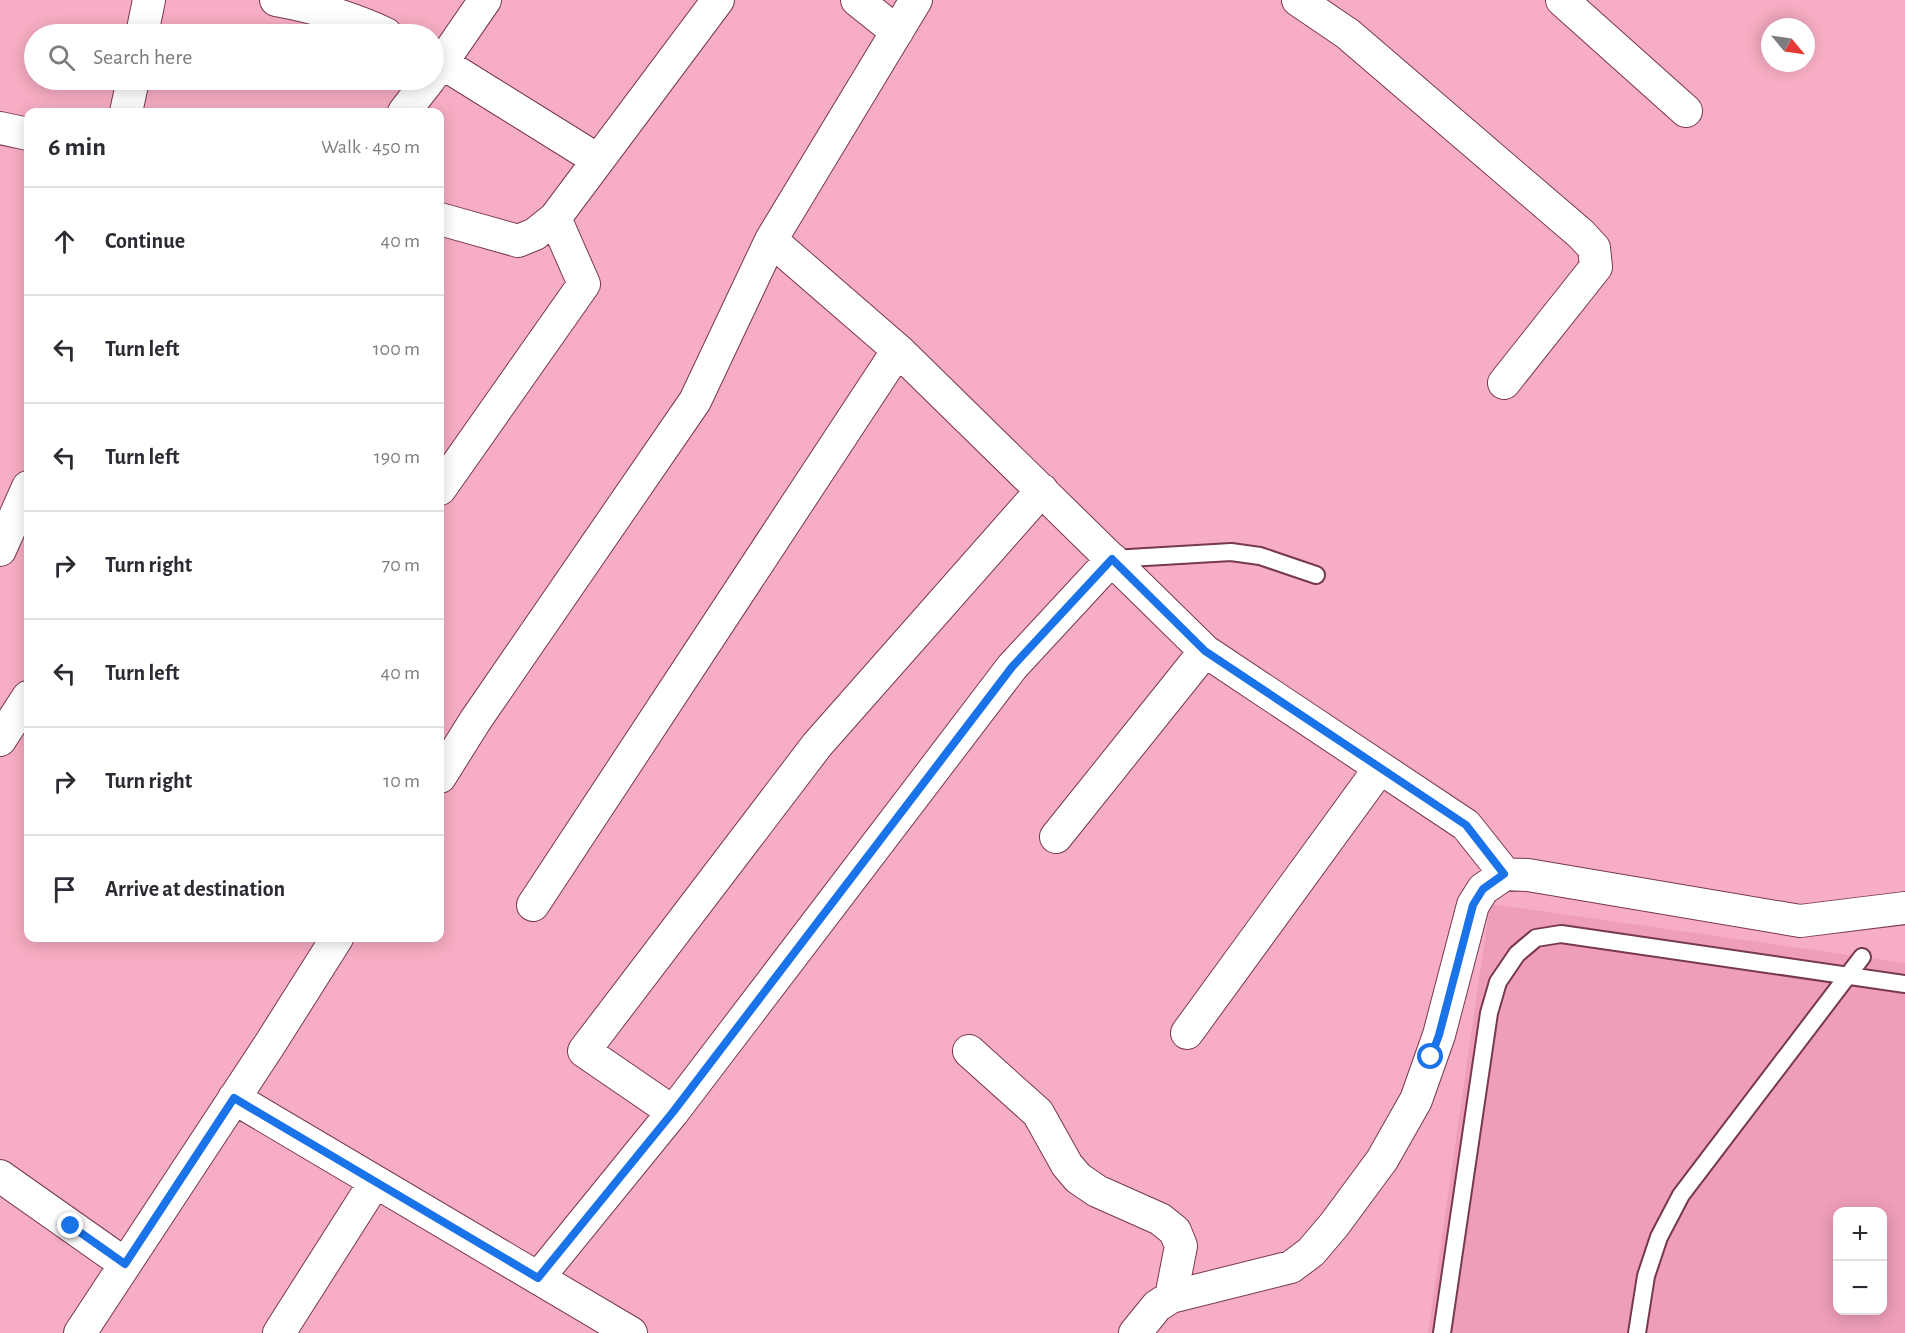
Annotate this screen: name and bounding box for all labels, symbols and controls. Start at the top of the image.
north arrow [1761,18,1815,72]
search box [24,24,444,90]
icon: search [45,41,78,74]
text: Search here [93,46,192,68]
text: 6 min [48,134,106,160]
text: Walk · 450 m [321,137,420,157]
icon: ahead [48,225,81,258]
text: Continue [105,230,185,252]
text: 40 m [381,231,420,251]
icon: left [48,333,81,366]
text: Turn left [105,338,179,360]
text: 100 m [373,339,420,359]
icon: left [48,441,81,474]
text: Turn left [105,446,179,468]
text: 190 m [374,447,420,467]
icon: right [48,549,81,582]
text: Turn right [105,554,192,576]
text: 70 m [382,555,420,575]
icon: left [48,657,81,690]
text: Turn left [105,662,179,684]
text: 40 m [381,663,420,683]
icon: right [48,765,81,798]
text: Turn right [105,770,192,792]
text: 10 m [383,771,420,791]
icon: arrive [48,873,81,906]
text: Arrive at destination [105,878,285,900]
route start [1417,1043,1443,1069]
map controls [1833,1207,1887,1315]
button: + [1833,1207,1887,1261]
route end [57,1212,83,1238]
button: − [1833,1261,1887,1315]

